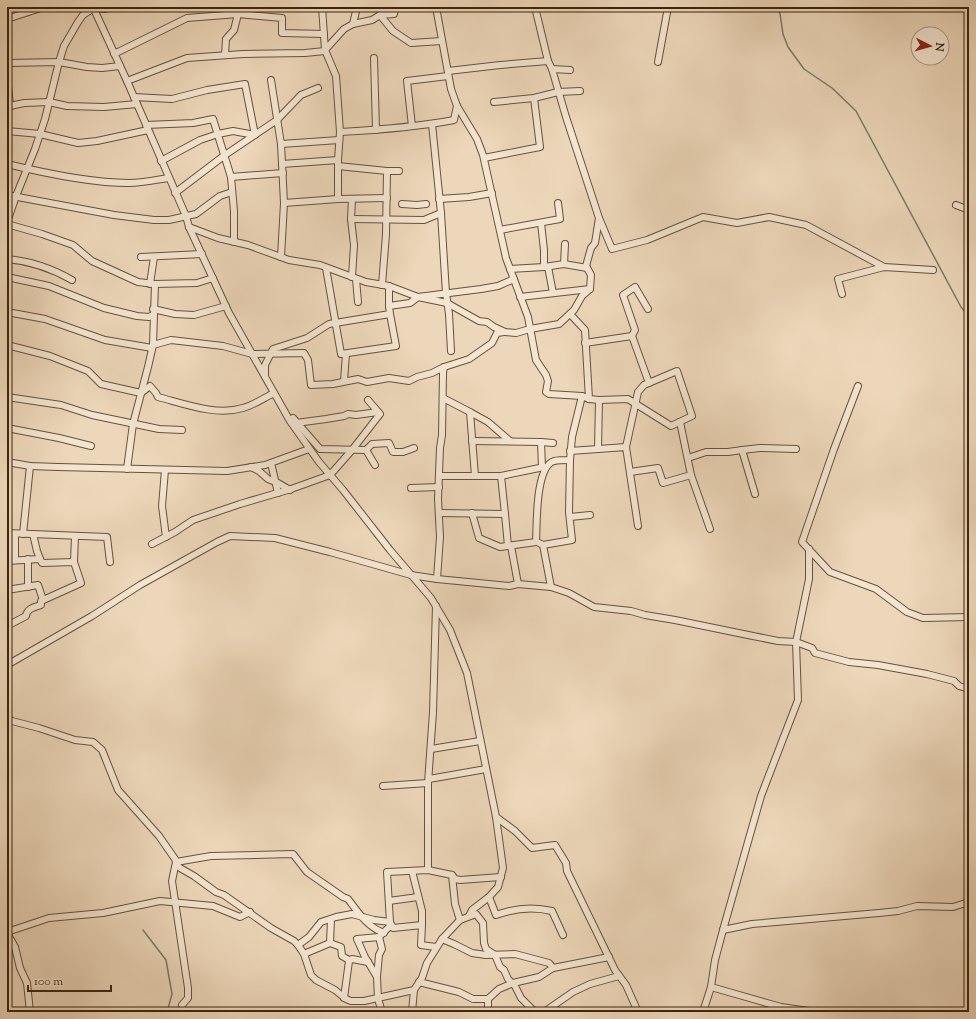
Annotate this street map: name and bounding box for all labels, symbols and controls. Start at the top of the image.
north arrow [910,26,950,66]
text: N [931,41,947,52]
scale bar [28,967,111,993]
text: 100 m [34,973,63,991]

